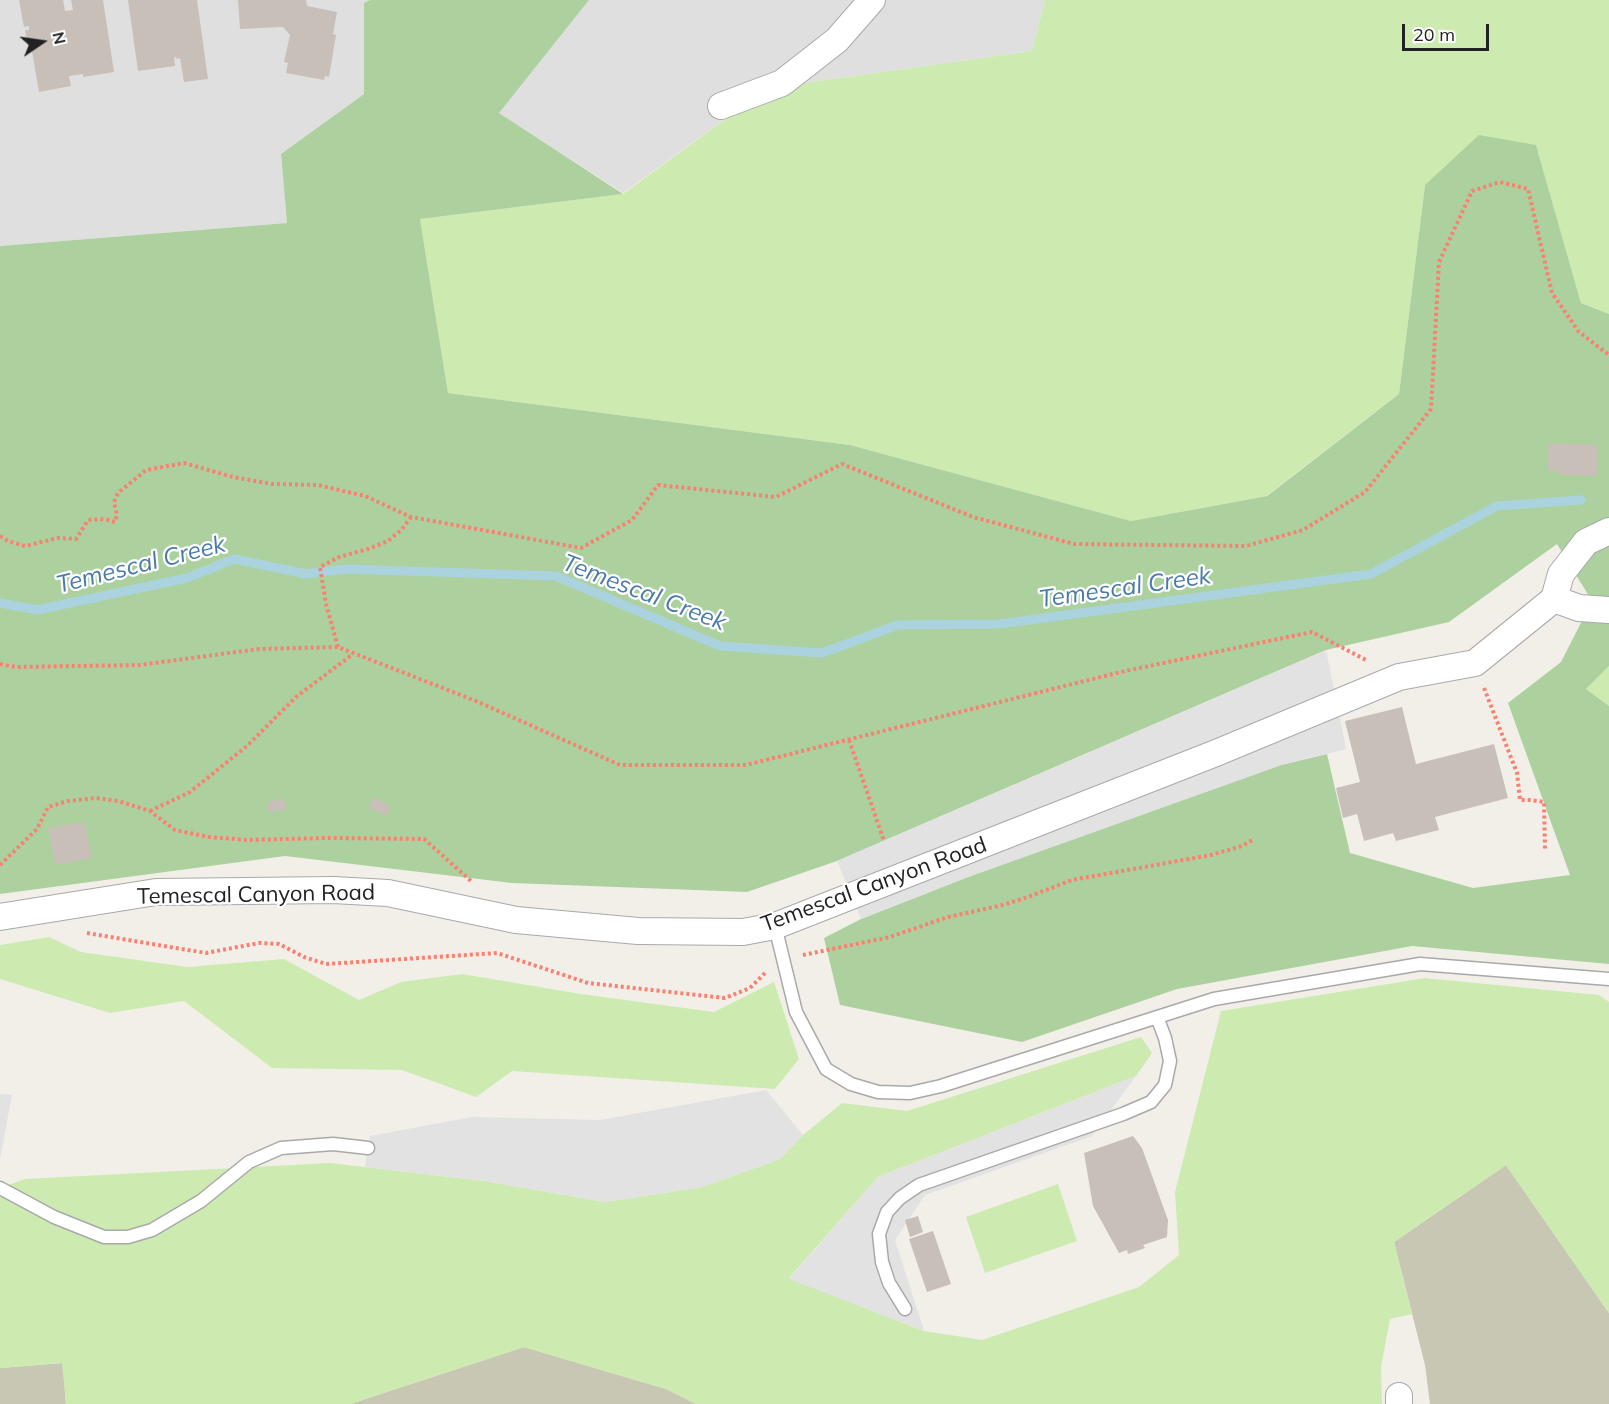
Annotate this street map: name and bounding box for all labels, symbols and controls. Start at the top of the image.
north arrow [12,12,72,72]
scale bar [1405,12,1492,50]
text: 20 m [1413,23,1455,46]
text: N [48,30,71,46]
water label: Temescal Creek [53,530,229,600]
water label: Temescal Creek [558,548,730,638]
water label: Temescal Creek [1037,562,1213,614]
street label: Temescal Canyon Road [758,832,990,938]
street label: Temescal Canyon Road [137,880,375,910]

